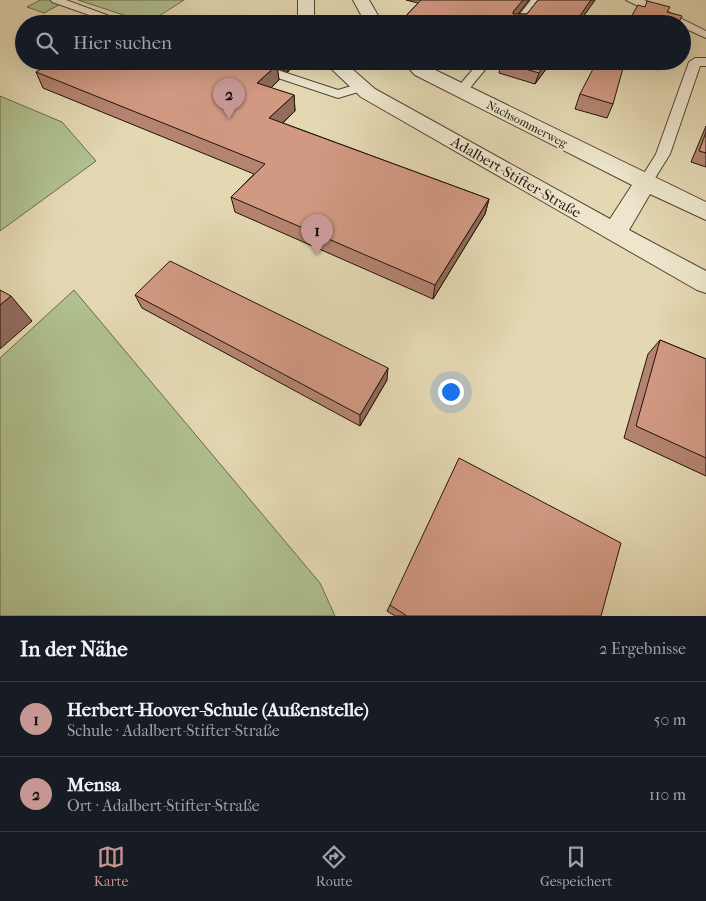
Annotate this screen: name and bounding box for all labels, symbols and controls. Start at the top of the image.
search box [15,15,691,70]
icon: search [33,29,61,57]
text: Hier suchen [73,32,172,54]
pin: 2 [213,78,245,119]
street label: Nachsommerweg [484,98,570,151]
street label: Adalbert-Stifter-Straße [447,132,585,222]
pin: 1 [301,214,333,255]
your location [438,379,464,405]
text: In der Nähe [20,637,128,661]
text: 2 Ergebnisse [599,639,686,658]
text: Herbert-Hoover-Schule (Außenstelle) [67,699,369,721]
text: 1 [33,710,39,729]
text: 50 m [654,710,686,729]
text: Schule · Adalbert-Stifter-Straße [67,721,280,740]
text: Mensa [67,774,120,796]
text: 2 [32,785,40,804]
text: 110 m [649,785,686,804]
text: Ort · Adalbert-Stifter-Straße [67,796,260,815]
tab: Karte [94,843,128,890]
tab: Route [316,843,353,890]
tab: Gespeichert [540,843,612,890]

